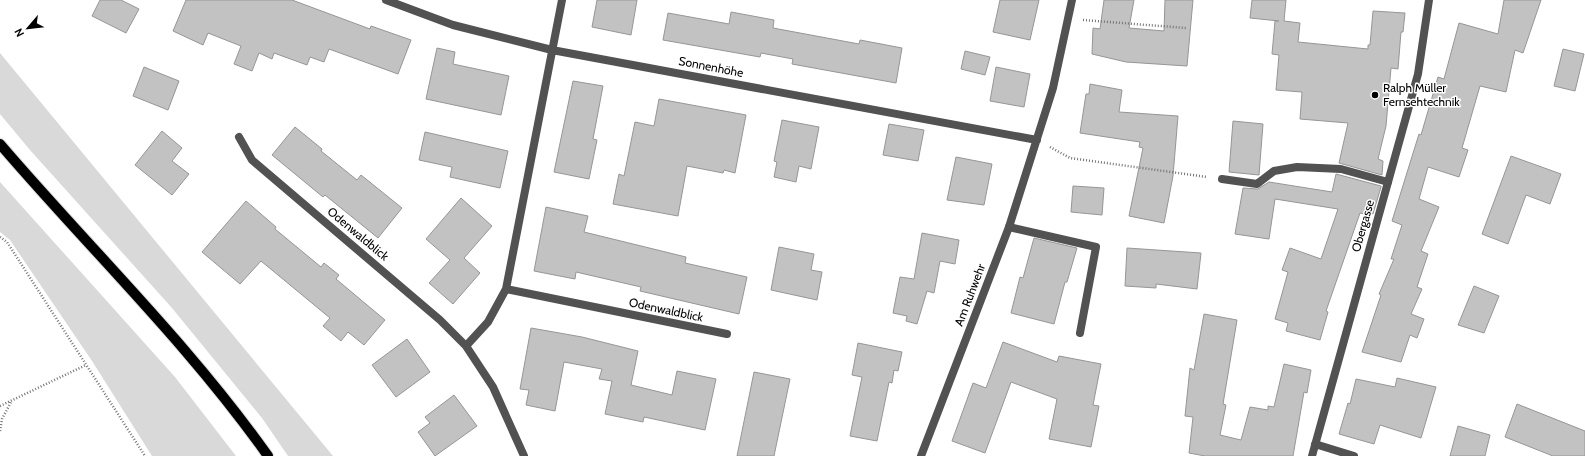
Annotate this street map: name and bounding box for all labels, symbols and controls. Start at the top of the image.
north arrow [8,8,48,48]
text: N [11,26,27,39]
street label: Sonnenhöhe [677,53,745,80]
place label: Ralph Müller Fernsehtechnik [1383,80,1460,109]
marker: Ralph Müller Fernsehtechnik [1370,90,1380,100]
street label: Obergasse [1348,198,1377,254]
street label: Odenwaldblick [325,204,392,264]
street label: Am Ruhwehr [951,261,988,328]
street label: Odenwaldblick [628,294,705,325]

